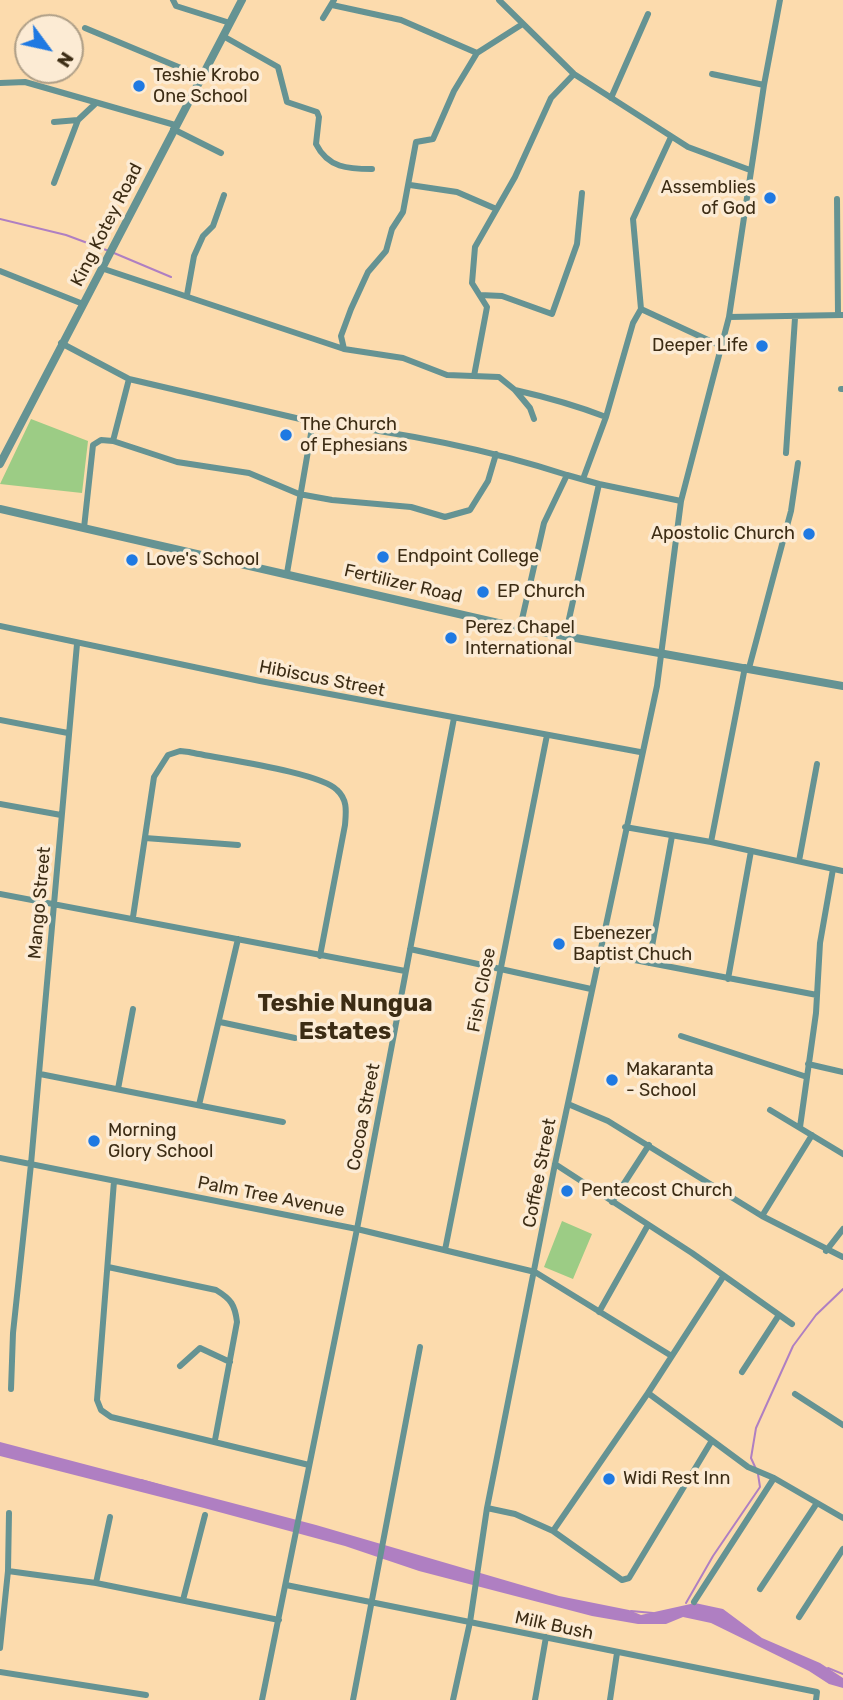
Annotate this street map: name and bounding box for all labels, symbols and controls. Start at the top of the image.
north arrow [14,14,84,84]
text: N [52,48,79,72]
place label: Teshie Krobo One School [153,65,260,108]
marker: Teshie Krobo One School [131,78,147,94]
street label: King Kotey Road [67,160,147,290]
place label: Assemblies of God [661,177,756,220]
marker: Assemblies of God [762,190,778,206]
place label: Deeper Life [652,335,748,357]
marker: Deeper Life [754,338,770,354]
place label: The Church of Ephesians [300,414,408,457]
marker: The Church of Ephesians [278,427,294,443]
place label: Apostolic Church [651,523,795,545]
marker: Apostolic Church [801,526,817,542]
place label: Endpoint College [397,546,539,568]
place label: Love's School [146,549,259,571]
marker: Endpoint College [375,549,391,565]
marker: Love's School [124,552,140,568]
street label: Fertilizer Road [342,560,464,608]
place label: EP Church [497,581,585,603]
marker: EP Church [475,584,491,600]
place label: Perez Chapel International [465,617,575,660]
marker: Perez Chapel International [443,630,459,646]
street label: Hibiscus Street [257,656,387,702]
street label: Mango Street [24,846,56,960]
place label: Ebenezer Baptist Chuch [573,923,692,965]
marker: Ebenezer Baptist Chuch [551,936,567,952]
street label: Fish Close [463,946,501,1034]
district label: Teshie Nungua Estates [257,990,433,1046]
place label: Makaranta - School [626,1059,714,1102]
street label: Cocoa Street [343,1061,385,1173]
marker: Makaranta - School [604,1072,620,1088]
street label: Coffee Street [519,1116,561,1230]
place label: Morning Glory School [108,1120,213,1162]
marker: Morning Glory School [86,1133,102,1149]
street label: Palm Tree Avenue [196,1172,346,1222]
place label: Pentecost Church [581,1180,733,1202]
marker: Pentecost Church [559,1183,575,1199]
place label: Widi Rest Inn [623,1468,730,1490]
marker: Widi Rest Inn [601,1471,617,1487]
street label: Milk Bush [513,1607,595,1645]

